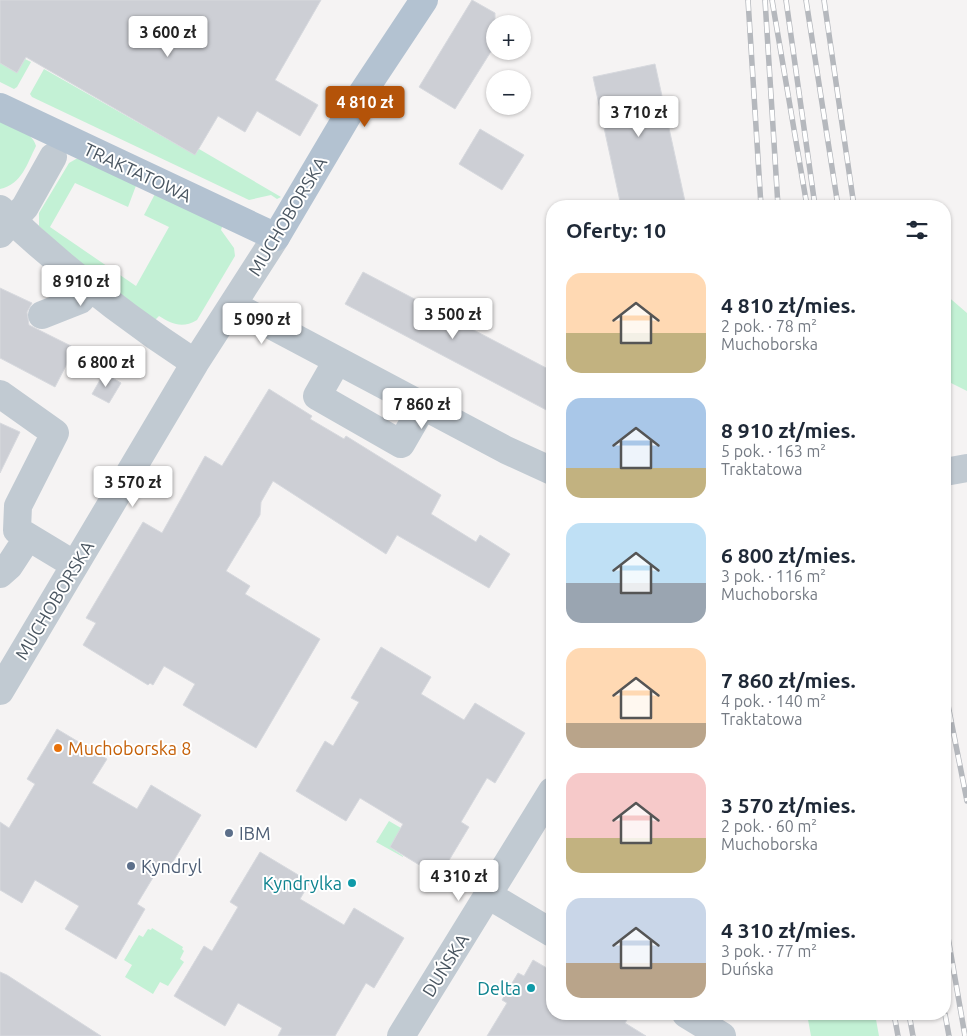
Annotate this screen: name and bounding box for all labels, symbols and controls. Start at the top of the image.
pin: 3 600 zł [116,15,220,58]
map controls [486,15,531,115]
button: + [486,15,531,60]
text: 3 600 zł [140,23,196,41]
button: − [486,70,531,115]
pin: 4 810 zł [313,86,417,128]
text: 4 810 zł [337,93,393,111]
pin: 3 710 zł [587,96,691,138]
text: 3 710 zł [611,103,667,121]
street label: TRAKTATOWA [81,138,195,206]
street label: MUCHOBORSKA [244,153,330,279]
icon: filters [903,216,931,244]
text: Oferty: 10 [566,218,666,242]
pin: 8 910 zł [29,264,133,307]
text: 8 910 zł [53,272,109,290]
icon: home [606,293,666,353]
text: 4 810 zł/mies. [721,293,856,317]
pin: 3 500 zł [401,298,505,340]
pin: 5 090 zł [210,302,314,345]
text: 3 500 zł [425,305,481,323]
text: 5 090 zł [234,310,290,328]
text: 2 pok. · 78 m² [721,317,817,335]
text: Muchoborska [721,335,818,353]
pin: 6 800 zł [54,346,158,388]
text: 6 800 zł [78,353,134,371]
pin: 7 860 zł [370,388,474,430]
text: 7 860 zł [394,395,450,413]
icon: home [606,418,666,478]
text: 8 910 zł/mies. [721,418,856,442]
text: 5 pok. · 163 m² [721,442,826,460]
text: Traktatowa [721,460,802,478]
pin: 3 570 zł [81,466,185,508]
text: 3 570 zł [105,473,161,491]
street label: MUCHOBORSKA [11,537,97,663]
icon: home [606,543,666,603]
text: 6 800 zł/mies. [721,543,856,567]
text: 3 pok. · 116 m² [721,567,826,585]
text: Muchoborska [721,585,818,603]
icon: home [606,668,666,728]
text: 7 860 zł/mies. [721,668,856,692]
text: 4 pok. · 140 m² [721,692,826,710]
text: Traktatowa [721,710,802,728]
place label: Muchoborska 8 [68,738,191,758]
marker: Muchoborska 8 [52,742,64,754]
icon: home [606,793,666,853]
text: 3 570 zł/mies. [721,793,856,817]
text: 2 pok. · 60 m² [721,817,817,835]
place label: IBM [239,823,271,843]
marker: IBM [223,827,235,839]
text: Muchoborska [721,835,818,853]
place label: Kyndryl [141,856,202,876]
marker: Kyndryl [125,860,137,872]
pin: 4 310 zł [407,860,511,902]
text: 4 310 zł [431,867,487,885]
place label: Kyndrylka [263,873,342,893]
marker: Kyndrylka [346,877,358,889]
icon: home [606,918,666,978]
text: 4 310 zł/mies. [721,918,856,942]
street label: DUŃSKA [417,929,472,1000]
text: 3 pok. · 77 m² [721,942,817,960]
text: Duńska [721,960,774,978]
place label: Delta [477,978,521,998]
marker: Delta [525,982,537,994]

